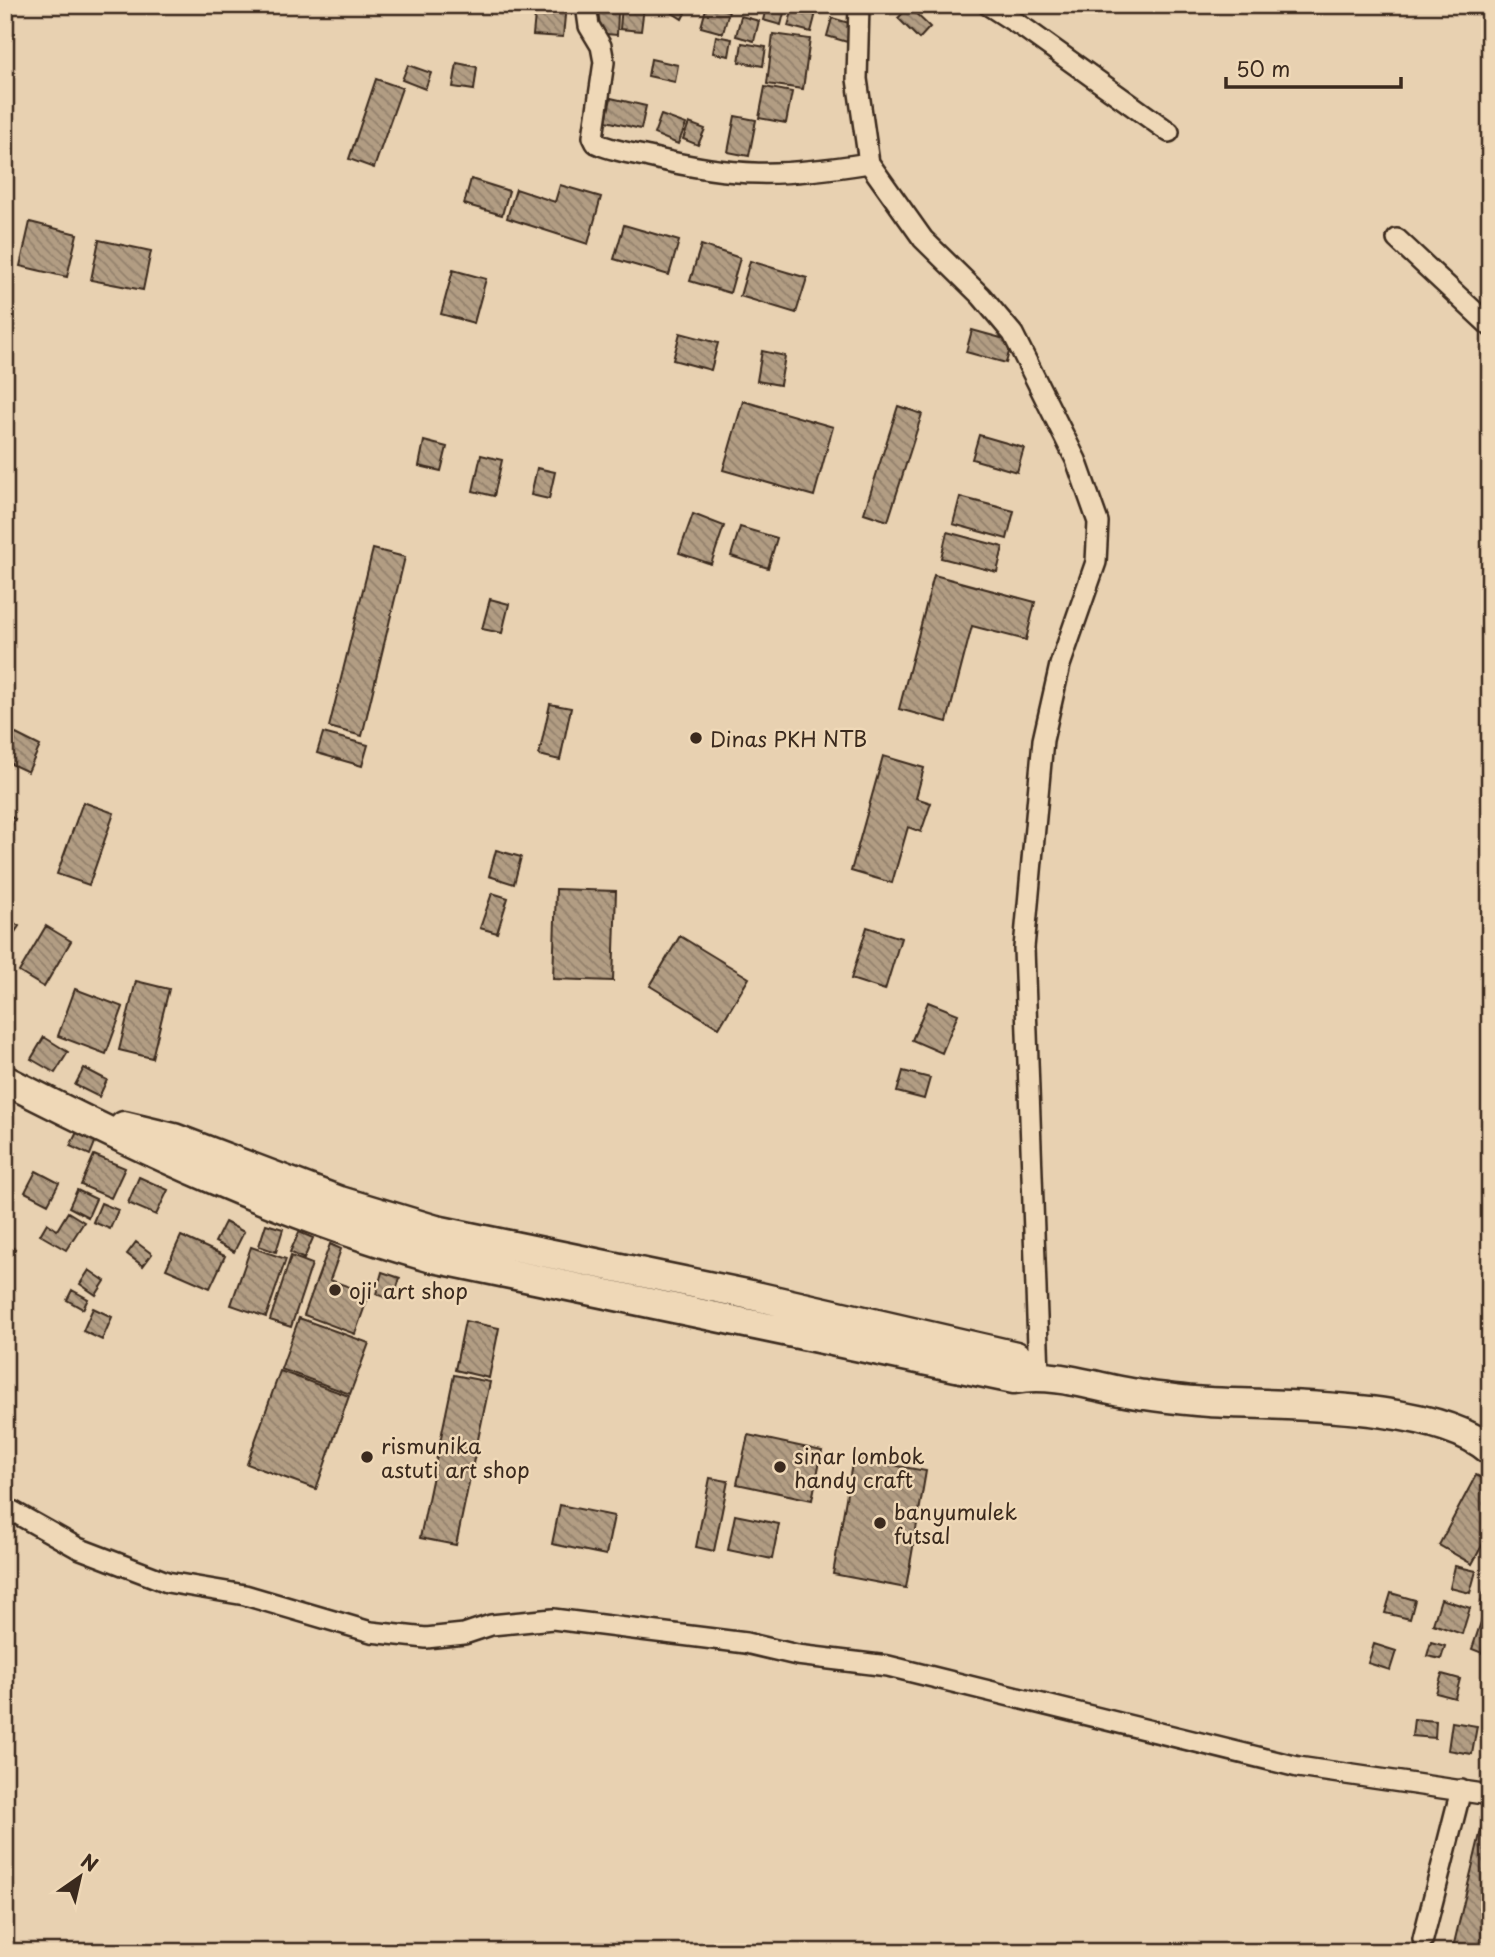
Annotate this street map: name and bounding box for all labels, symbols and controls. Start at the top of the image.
scale bar [1226,46,1400,90]
text: 50 m [1236,52,1290,84]
place label: Dinas PKH NTB [710,722,867,754]
marker: Dinas PKH NTB [688,730,704,746]
place label: oji' art shop [349,1274,468,1306]
marker: oji' art shop [327,1282,343,1298]
place label: rismunika astuti art shop [381,1429,530,1485]
place label: sinar lombok handy craft [794,1439,925,1495]
marker: rismunika astuti art shop [359,1449,375,1465]
marker: sinar lombok handy craft [772,1459,788,1475]
place label: banyumulek futsal [894,1495,1018,1551]
marker: banyumulek futsal [872,1515,888,1531]
north arrow [46,1842,116,1912]
text: N [76,1846,104,1878]

